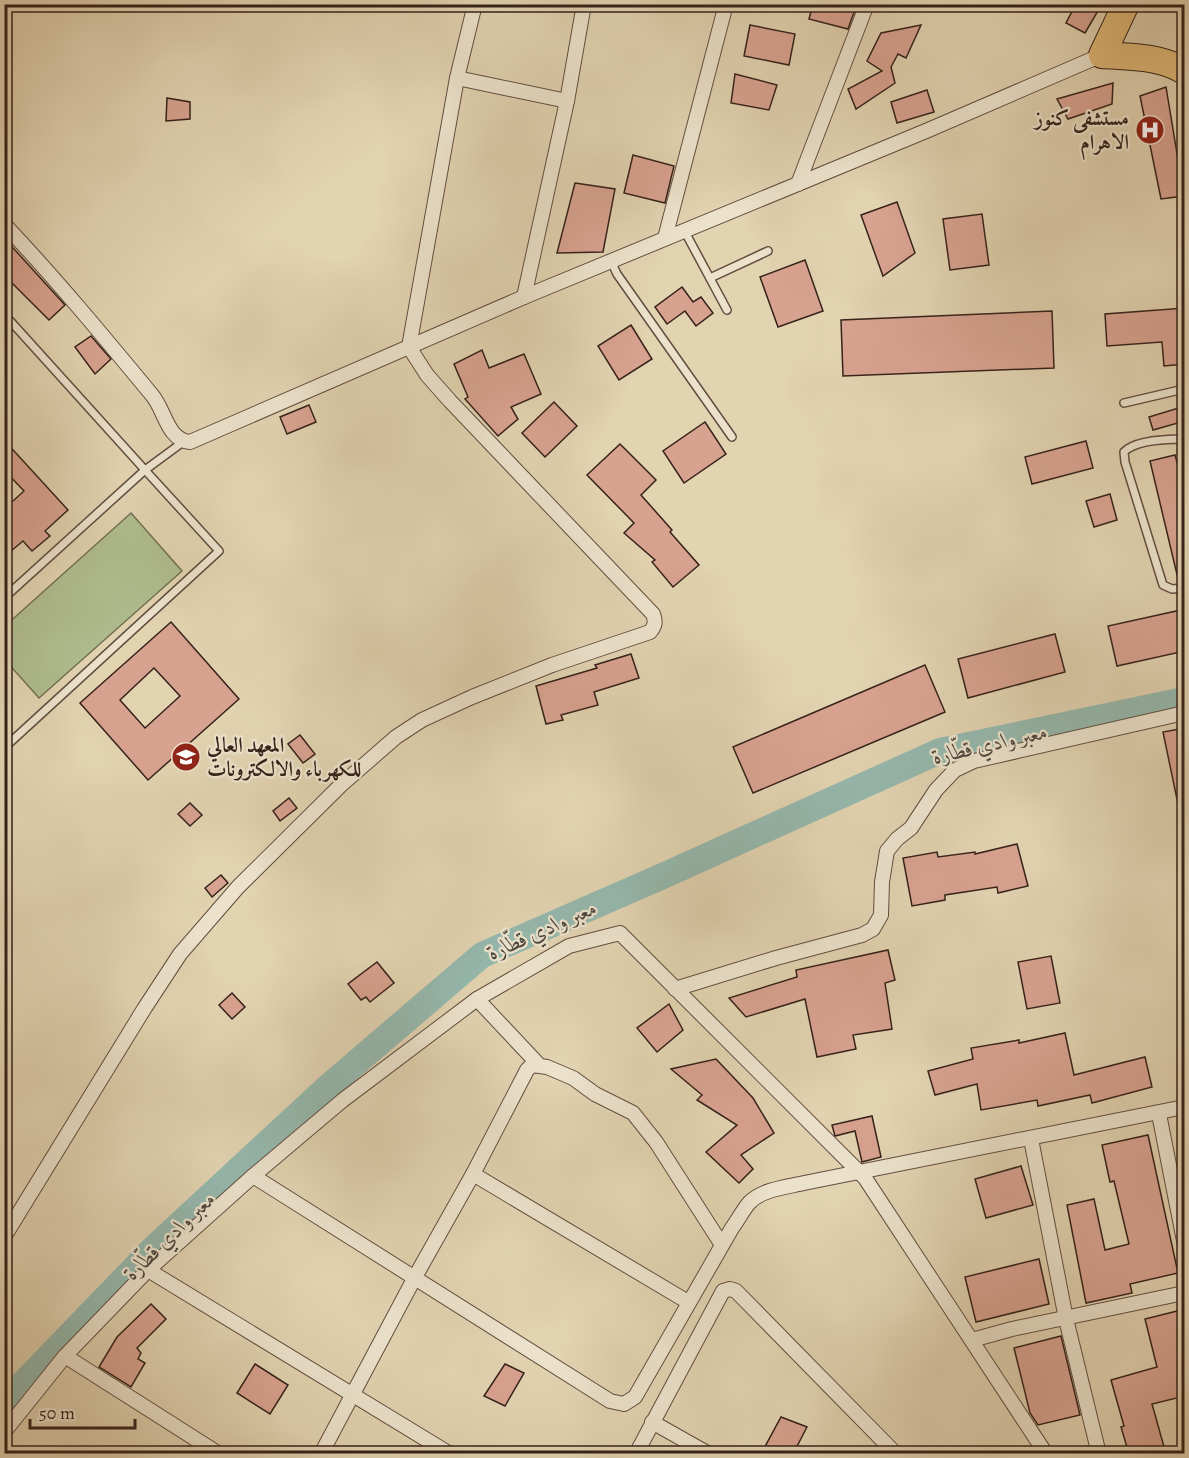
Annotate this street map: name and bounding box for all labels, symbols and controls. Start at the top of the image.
place label: مستشفى كنوز الاهرام [1033,104,1129,161]
hospital icon: مستشفى كنوز الاهرام [1134,114,1166,146]
water label: معبر وادي قطّارة [929,715,1051,774]
place label: المعهد العالي للكهرباء والالكترونات [206,731,361,783]
school or university icon: المعهد العالي للكهرباء والالكترونات [170,741,202,773]
water label: معبر وادي قطّارة [482,892,603,970]
water label: معبر وادي قطّارة [116,1184,224,1289]
scale bar [30,1392,135,1430]
text: 50 m [39,1401,75,1425]

